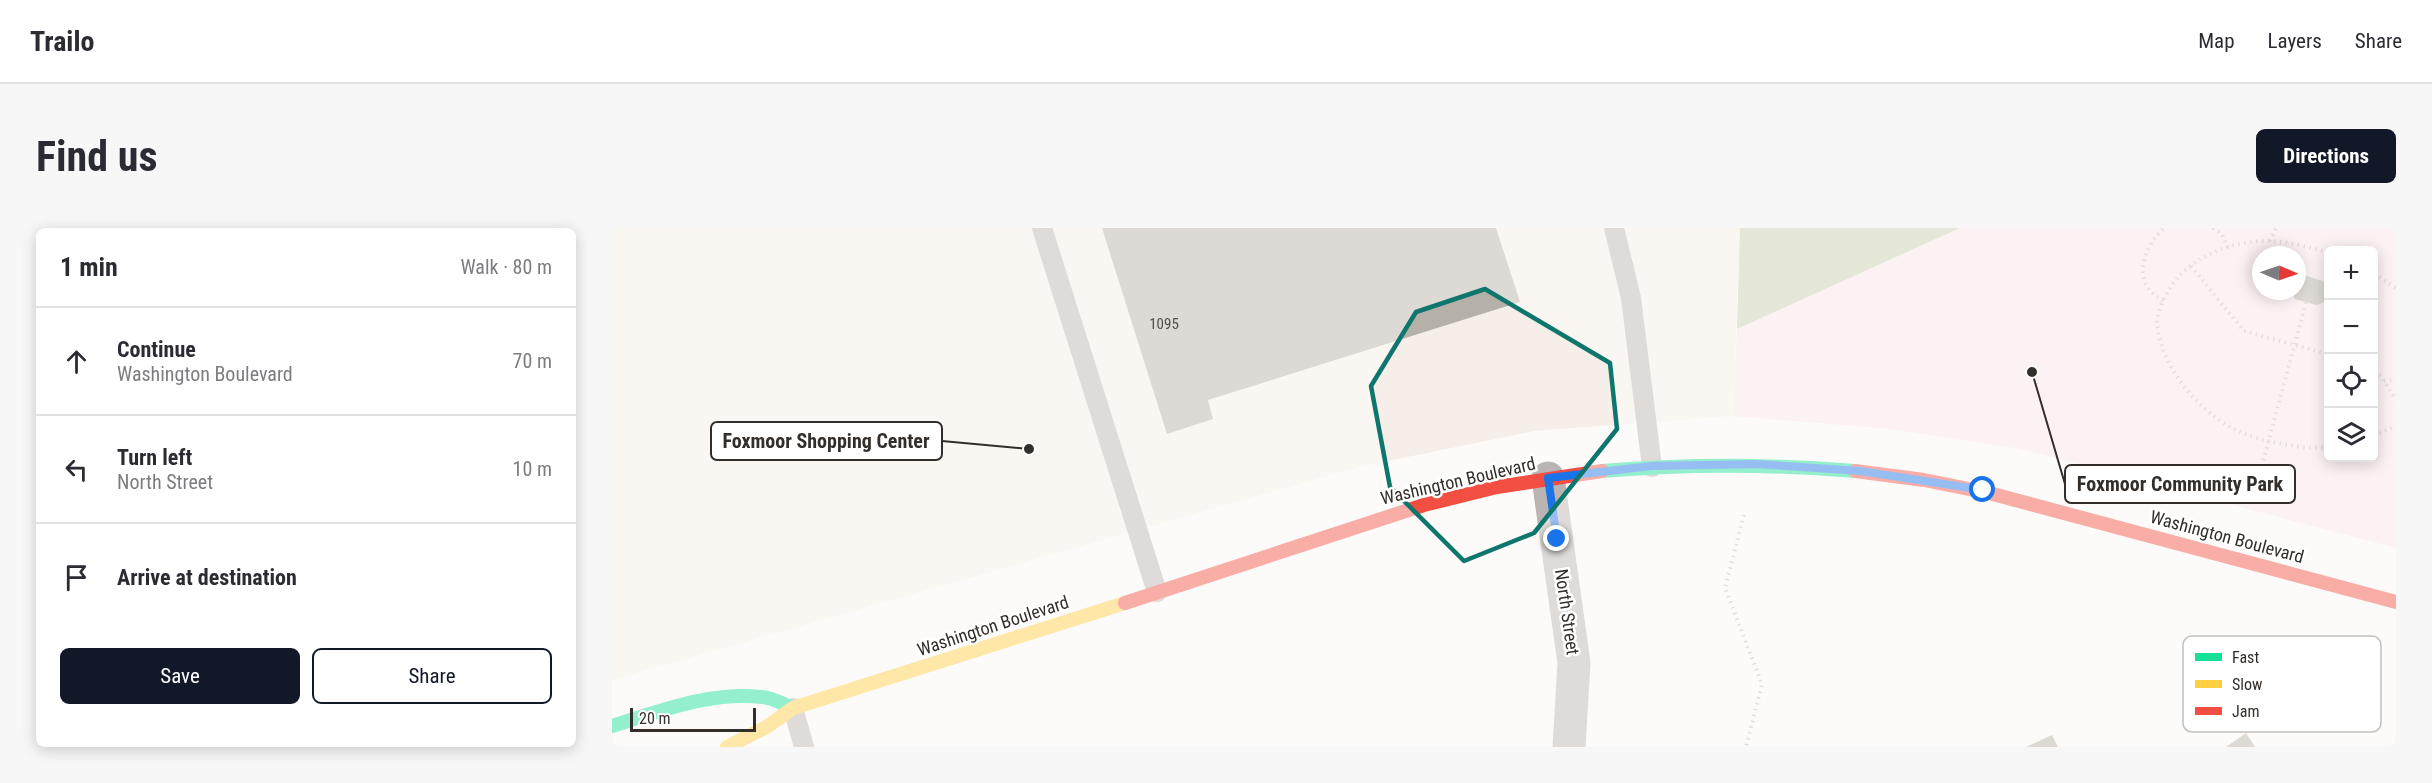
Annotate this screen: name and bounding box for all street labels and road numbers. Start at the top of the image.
street label: Washington Boulevard [1378,452,1537,509]
street label: Washington Boulevard [2148,506,2306,567]
street label: North Street [1551,568,1584,656]
street label: Washington Boulevard [914,591,1071,660]

